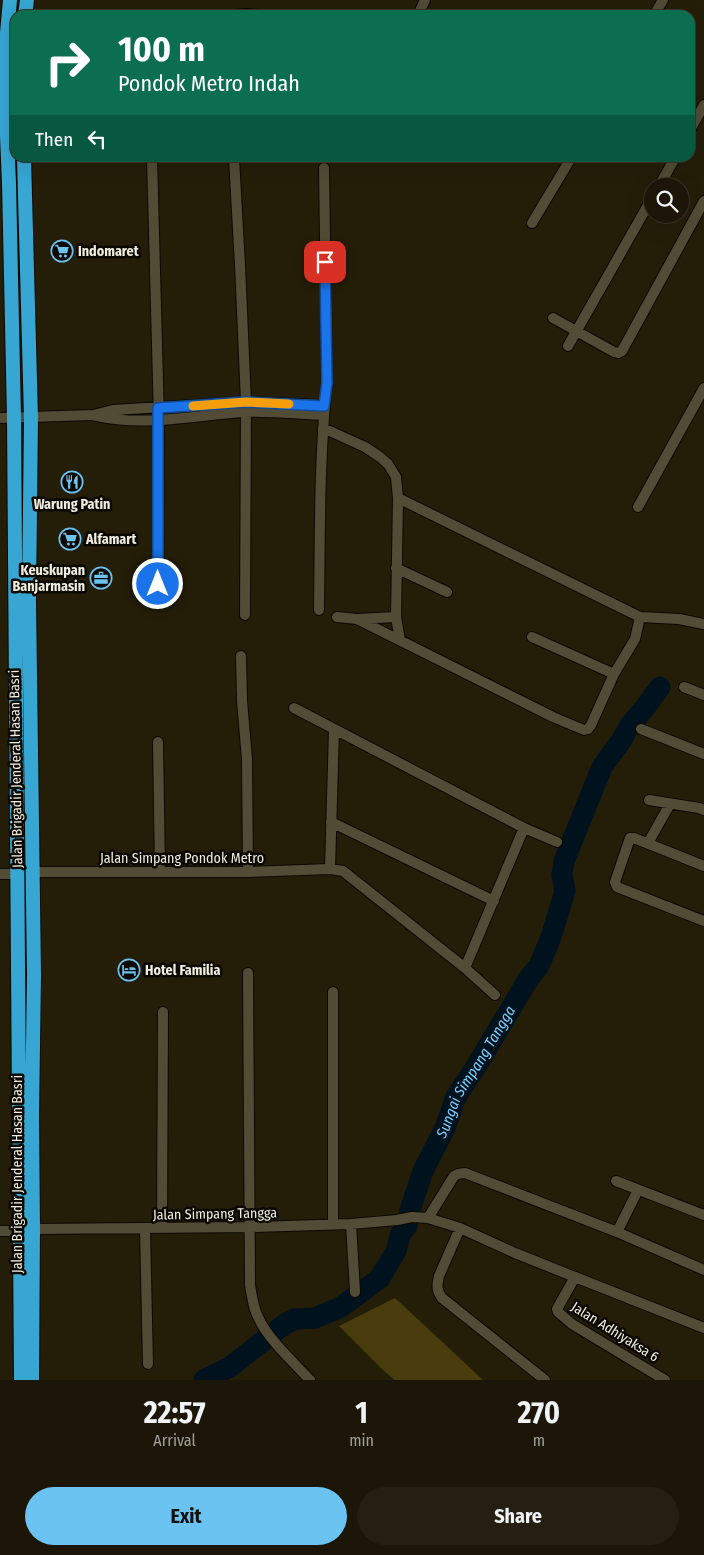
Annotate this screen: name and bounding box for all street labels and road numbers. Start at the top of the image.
street label: Jalan Brigadir Jenderal Hasan Basri [6,670,26,868]
street label: Jalan Simpang Pondok Metro [100,850,264,867]
street label: Jalan Brigadir Jenderal Hasan Basri [9,1075,26,1273]
street label: Jalan Simpang Tangga [153,1204,277,1224]
street label: Jalan Adhiyaksa 6 [568,1298,662,1366]

